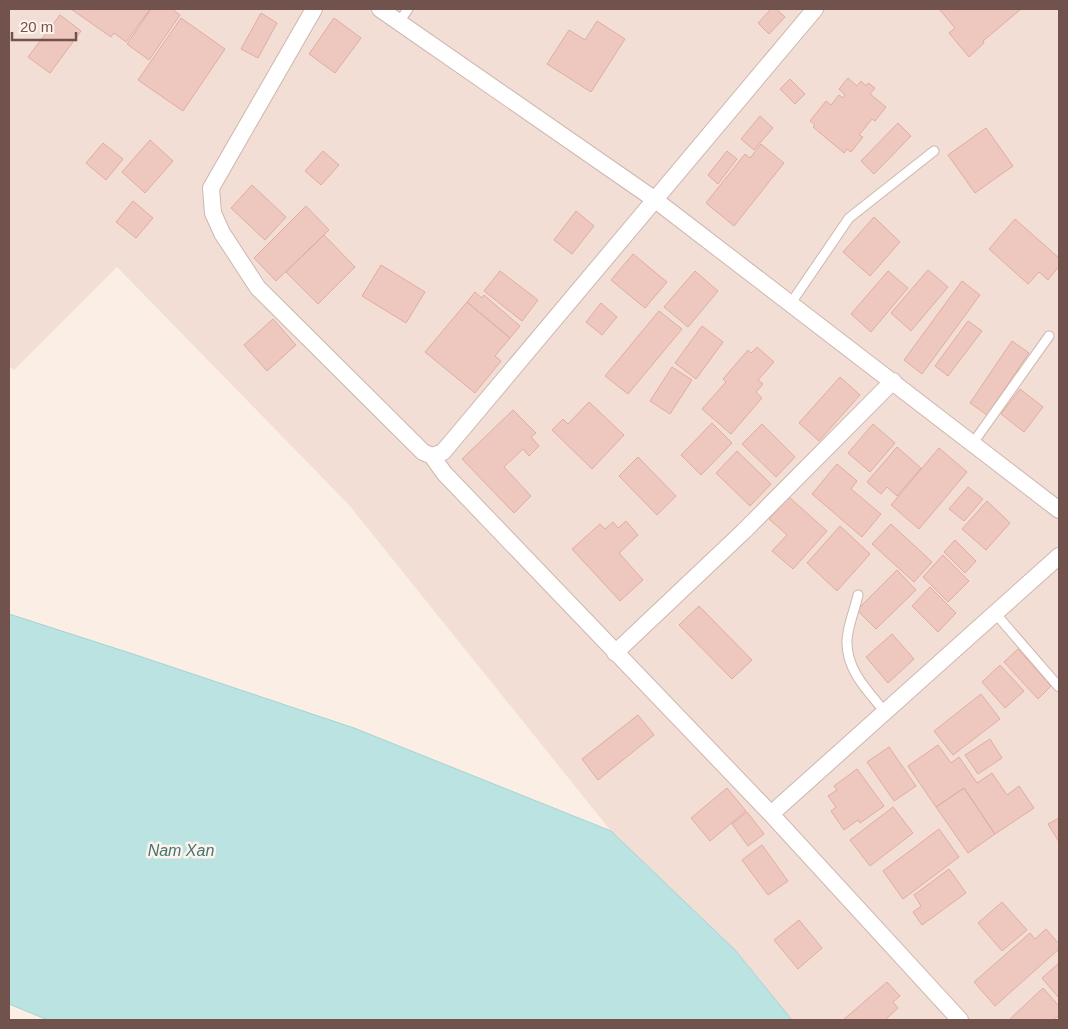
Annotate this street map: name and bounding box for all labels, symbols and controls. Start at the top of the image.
scale bar [12,10,76,42]
text: 20 m [20,18,53,35]
water label: Nam Xan [148,842,214,859]

